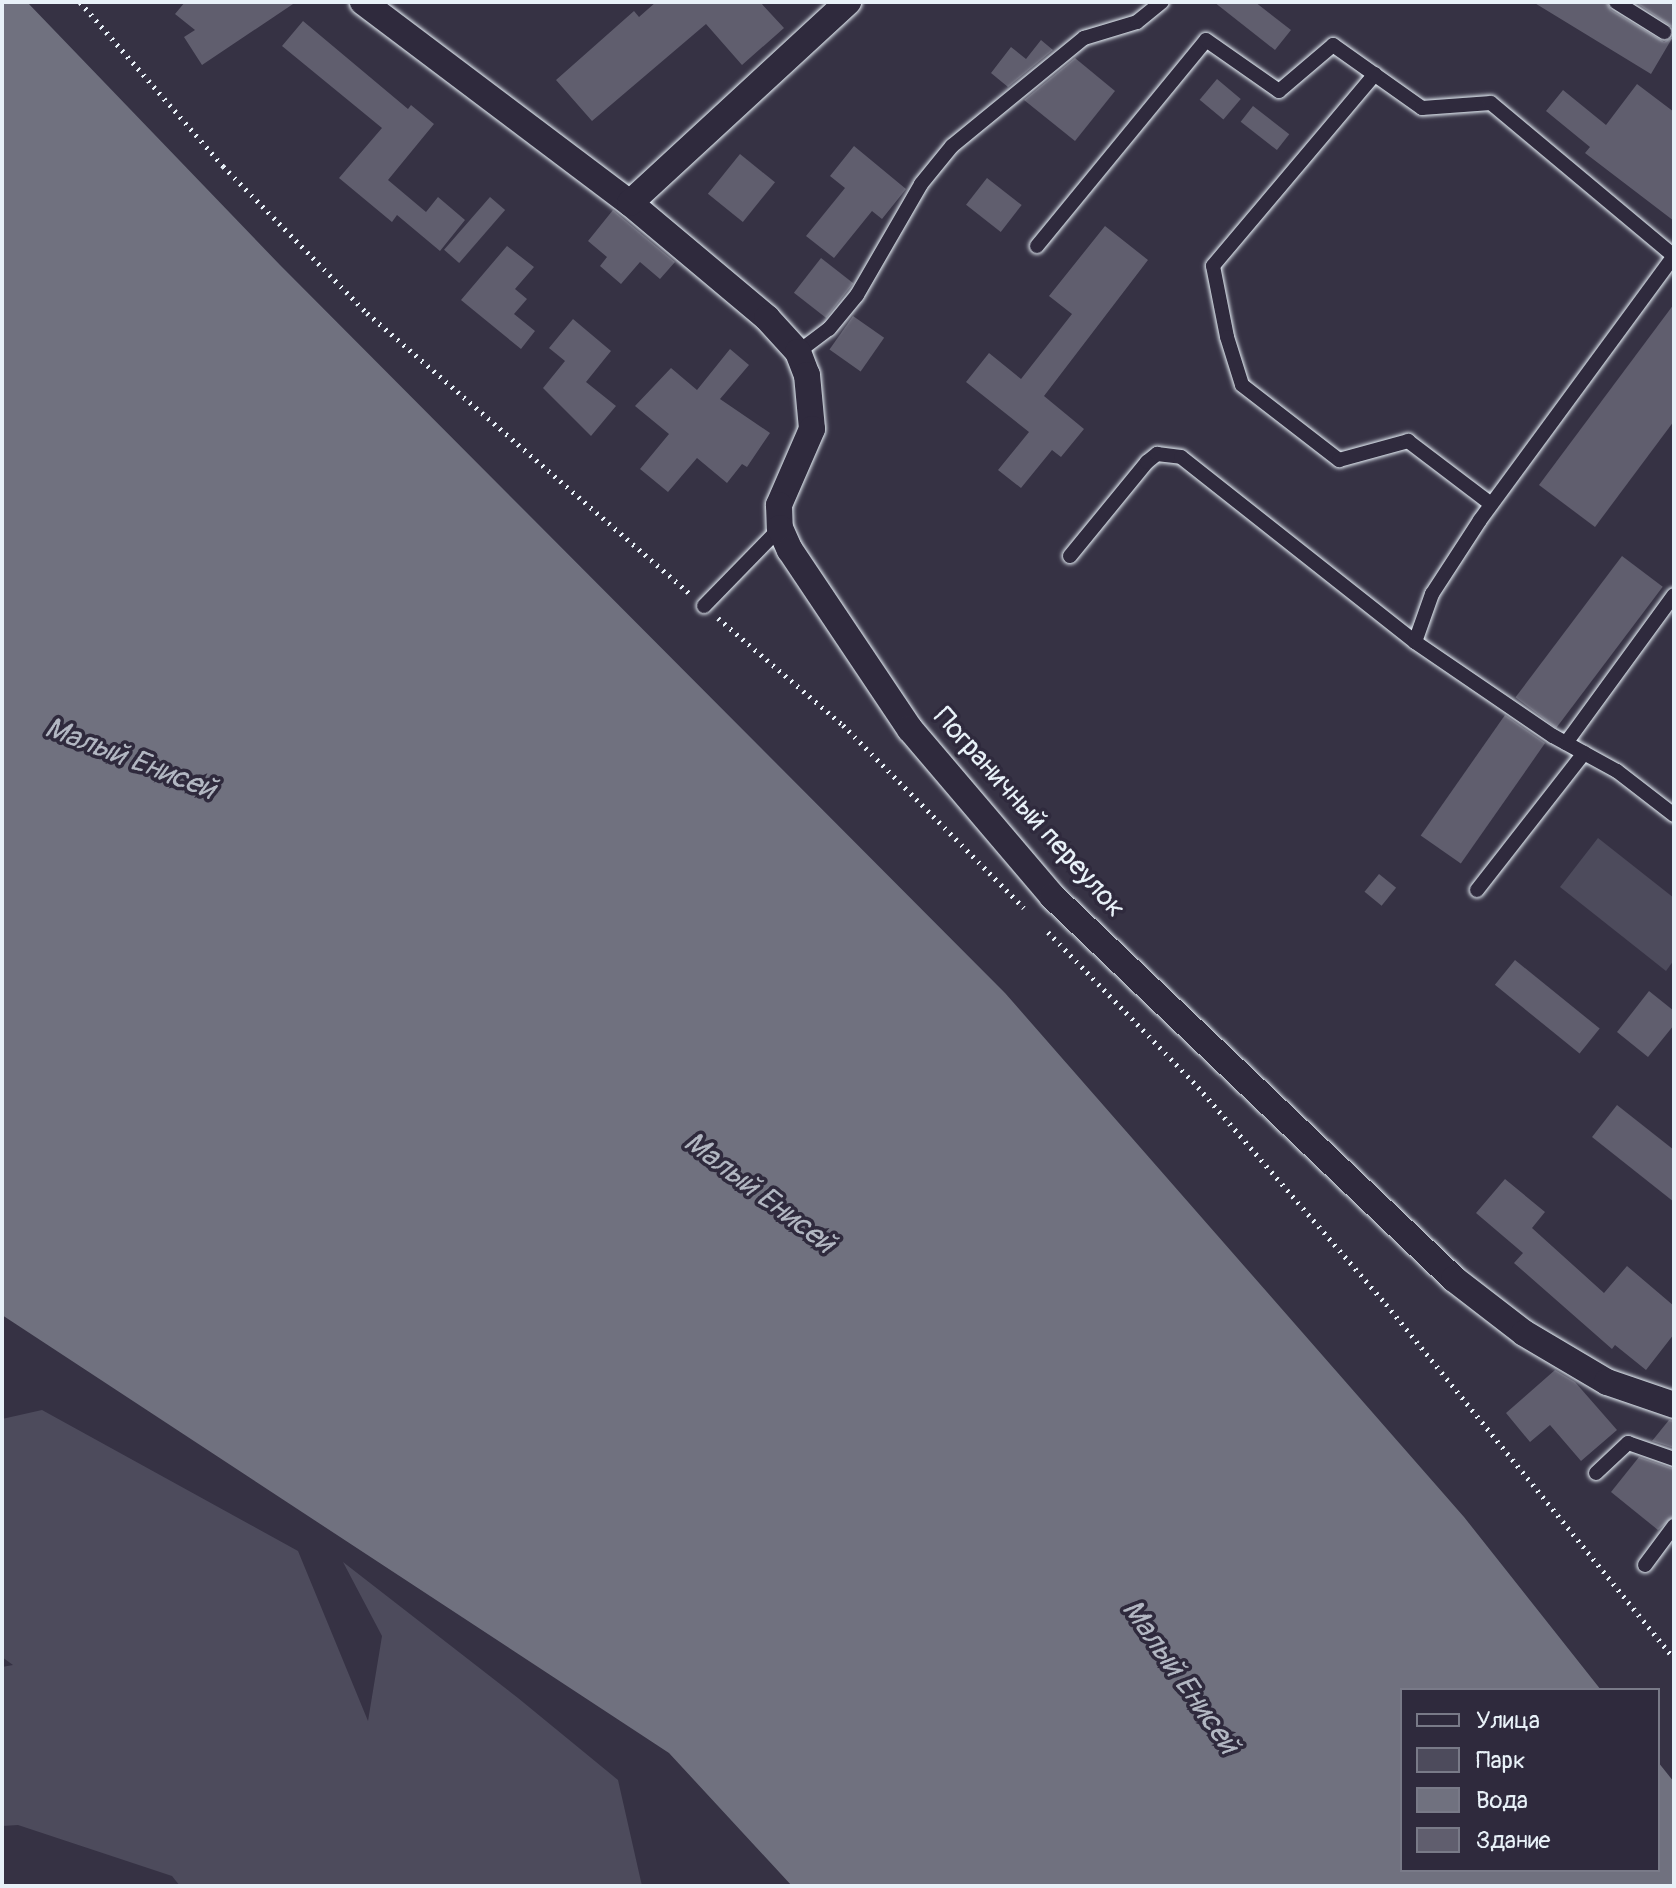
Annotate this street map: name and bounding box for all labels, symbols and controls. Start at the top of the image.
street label: Пограничный переулок [926,701,1132,925]
water label: Малый Енисей [40,710,220,808]
water label: Малый Енисей [676,1124,842,1262]
water label: Малый Енисей [1114,1593,1246,1761]
legend [1400,1688,1660,1872]
text: Улица [1476,1706,1540,1735]
text: Парк [1476,1746,1525,1775]
text: Вода [1476,1786,1528,1815]
text: Здание [1476,1826,1550,1855]

